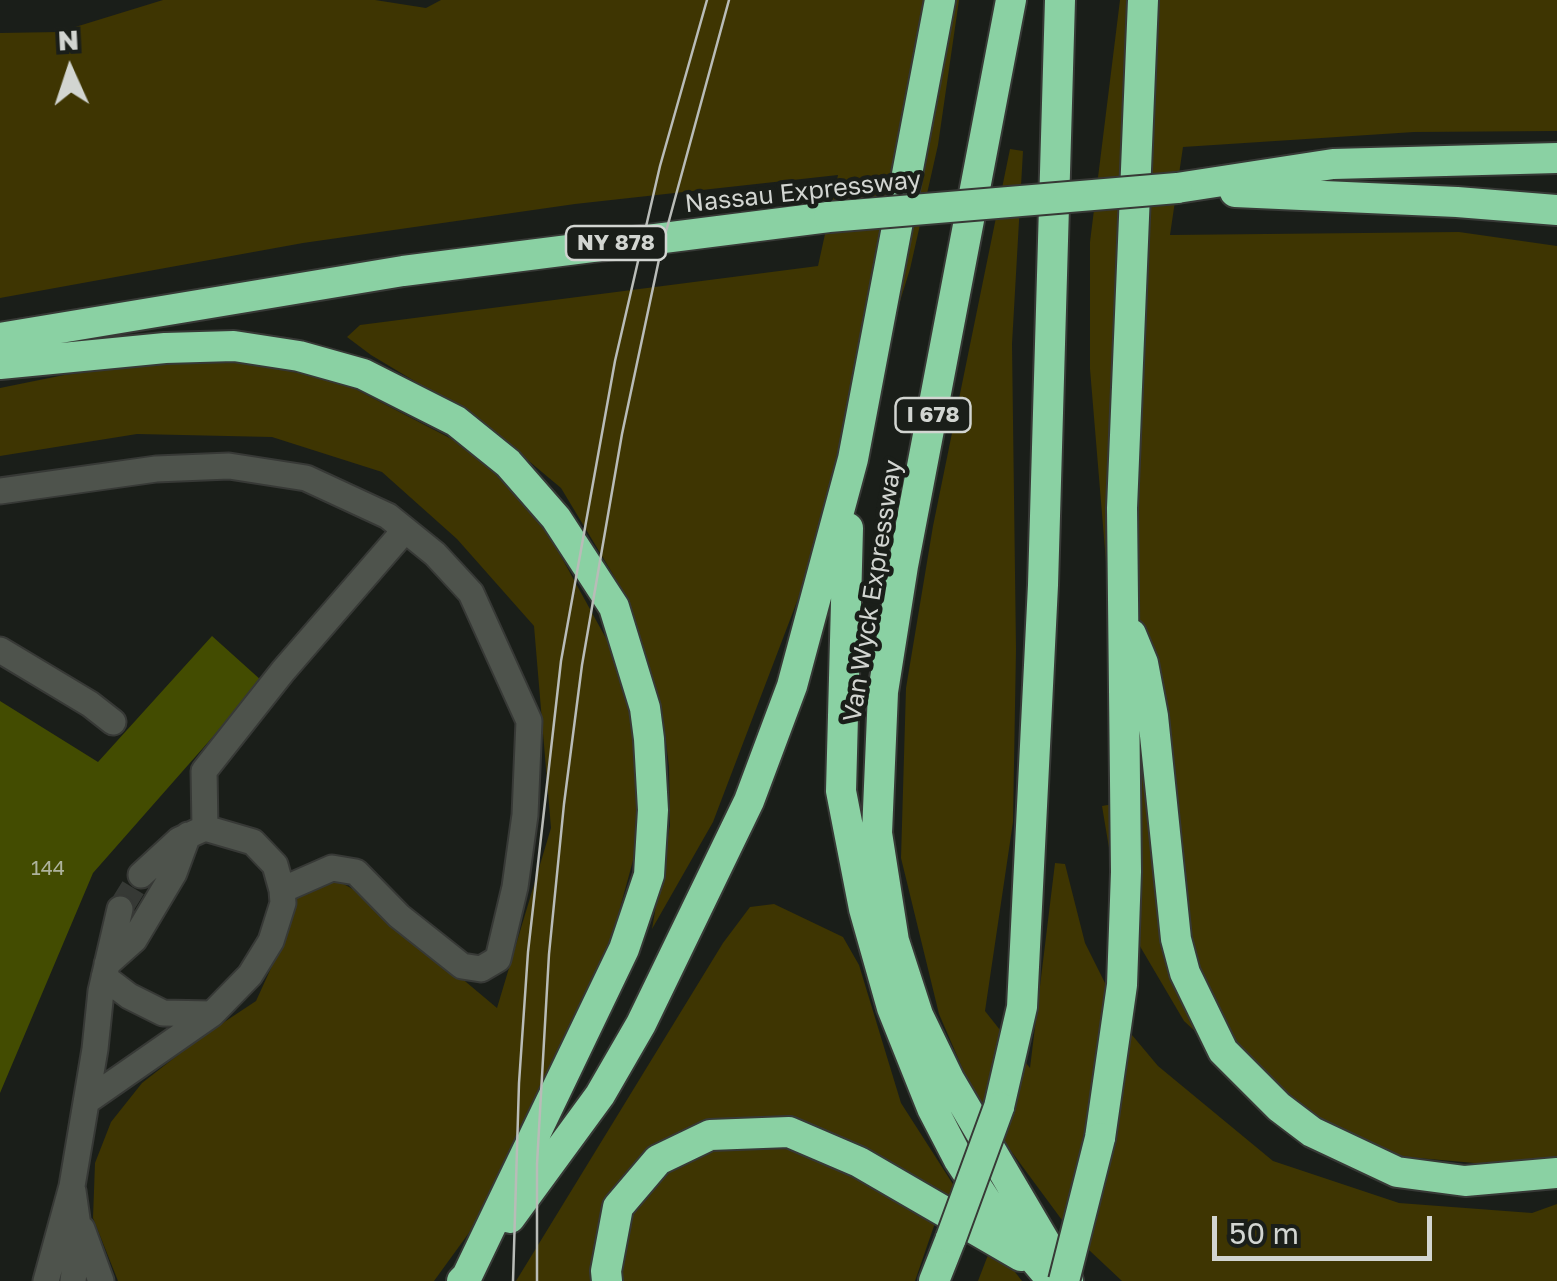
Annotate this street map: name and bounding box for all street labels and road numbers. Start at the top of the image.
street label: Nassau Expressway [683,165,923,219]
road number: NY 878 [566,226,666,260]
road number: I 678 [896,398,970,432]
street label: Van Wyck Expressway [837,458,909,724]

